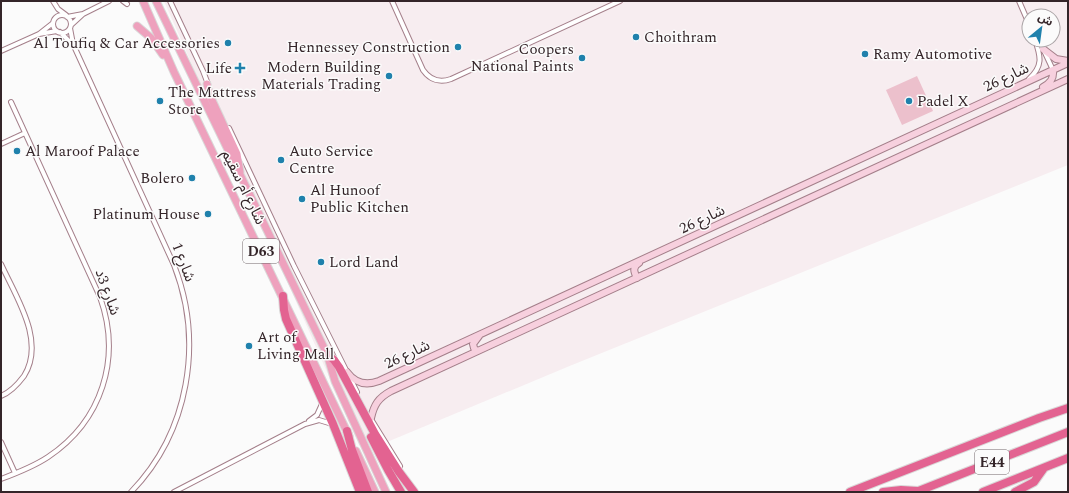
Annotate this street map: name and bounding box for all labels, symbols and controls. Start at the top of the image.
north arrow [1021,8,1061,48]
text: ش [1035,9,1056,31]
place label: Choithram [644,26,717,49]
place label: Al Toufiq & Car Accessories [33,32,220,55]
marker: Choithram [631,32,641,42]
place label: Hennessey Construction [287,36,450,59]
marker: Al Toufiq & Car Accessories [223,38,233,48]
place label: Coopers National Paints [471,38,574,78]
marker: Hennessey Construction [453,42,463,52]
place label: Ramy Automotive [873,43,992,66]
marker: Ramy Automotive [860,49,870,59]
marker: Coopers National Paints [577,53,587,63]
place label: Modern Building Materials Trading [261,56,381,96]
place label: Life [205,57,232,80]
street label: شارع 26 [980,57,1033,98]
marker: Life [235,63,245,73]
marker: Modern Building Materials Trading [384,71,394,81]
place label: The Mattress Store [168,81,256,121]
place label: Padel X [917,90,969,113]
marker: The Mattress Store [155,96,165,106]
marker: Padel X [904,96,914,106]
place label: Al Maroof Palace [25,140,140,163]
place label: Auto Service Centre [289,140,373,180]
marker: Al Maroof Palace [12,146,22,156]
street label: شارع أم سقيم [216,146,272,229]
marker: Auto Service Centre [276,155,286,165]
place label: Bolero [140,167,184,190]
marker: Bolero [187,173,197,183]
place label: Al Hunoof Public Kitchen [310,179,409,219]
marker: Al Hunoof Public Kitchen [297,194,307,204]
street label: شارع 26 [676,199,729,240]
place label: Platinum House [92,203,200,226]
marker: Platinum House [203,209,213,219]
street label: شارع 1 [166,239,202,285]
road number: D63 [243,239,279,263]
place label: Lord Land [329,251,399,274]
marker: Lord Land [316,257,326,267]
street label: شارع 3د [89,266,127,319]
place label: Art of Living Mall [257,326,334,366]
street label: شارع 26 [381,334,434,375]
marker: Art of Living Mall [244,341,254,351]
road number: E44 [975,450,1009,474]

